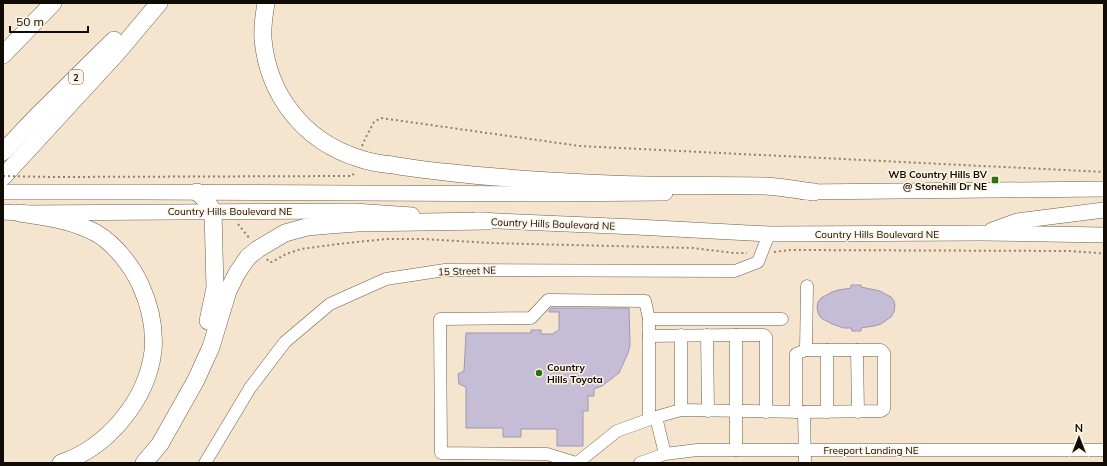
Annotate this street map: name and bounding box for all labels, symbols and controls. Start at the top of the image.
scale bar [10,8,88,34]
text: 50 m [16,14,44,29]
road number: 2 [69,70,83,84]
place label: WB Country Hills BV @ Stonehill Dr NE [888,168,988,193]
marker: WB Country Hills BV @ Stonehill Dr NE [990,175,1000,185]
street label: Country Hills Boulevard NE [168,205,292,218]
street label: Country Hills Boulevard NE [491,215,615,233]
street label: Country Hills Boulevard NE [815,228,939,241]
street label: 15 Street NE [438,263,496,279]
place label: Country Hills Toyota [547,361,603,386]
marker: Country Hills Toyota [534,368,544,378]
north arrow [1059,418,1099,458]
text: N [1075,421,1083,435]
street label: Freeport Landing NE [823,444,919,457]

